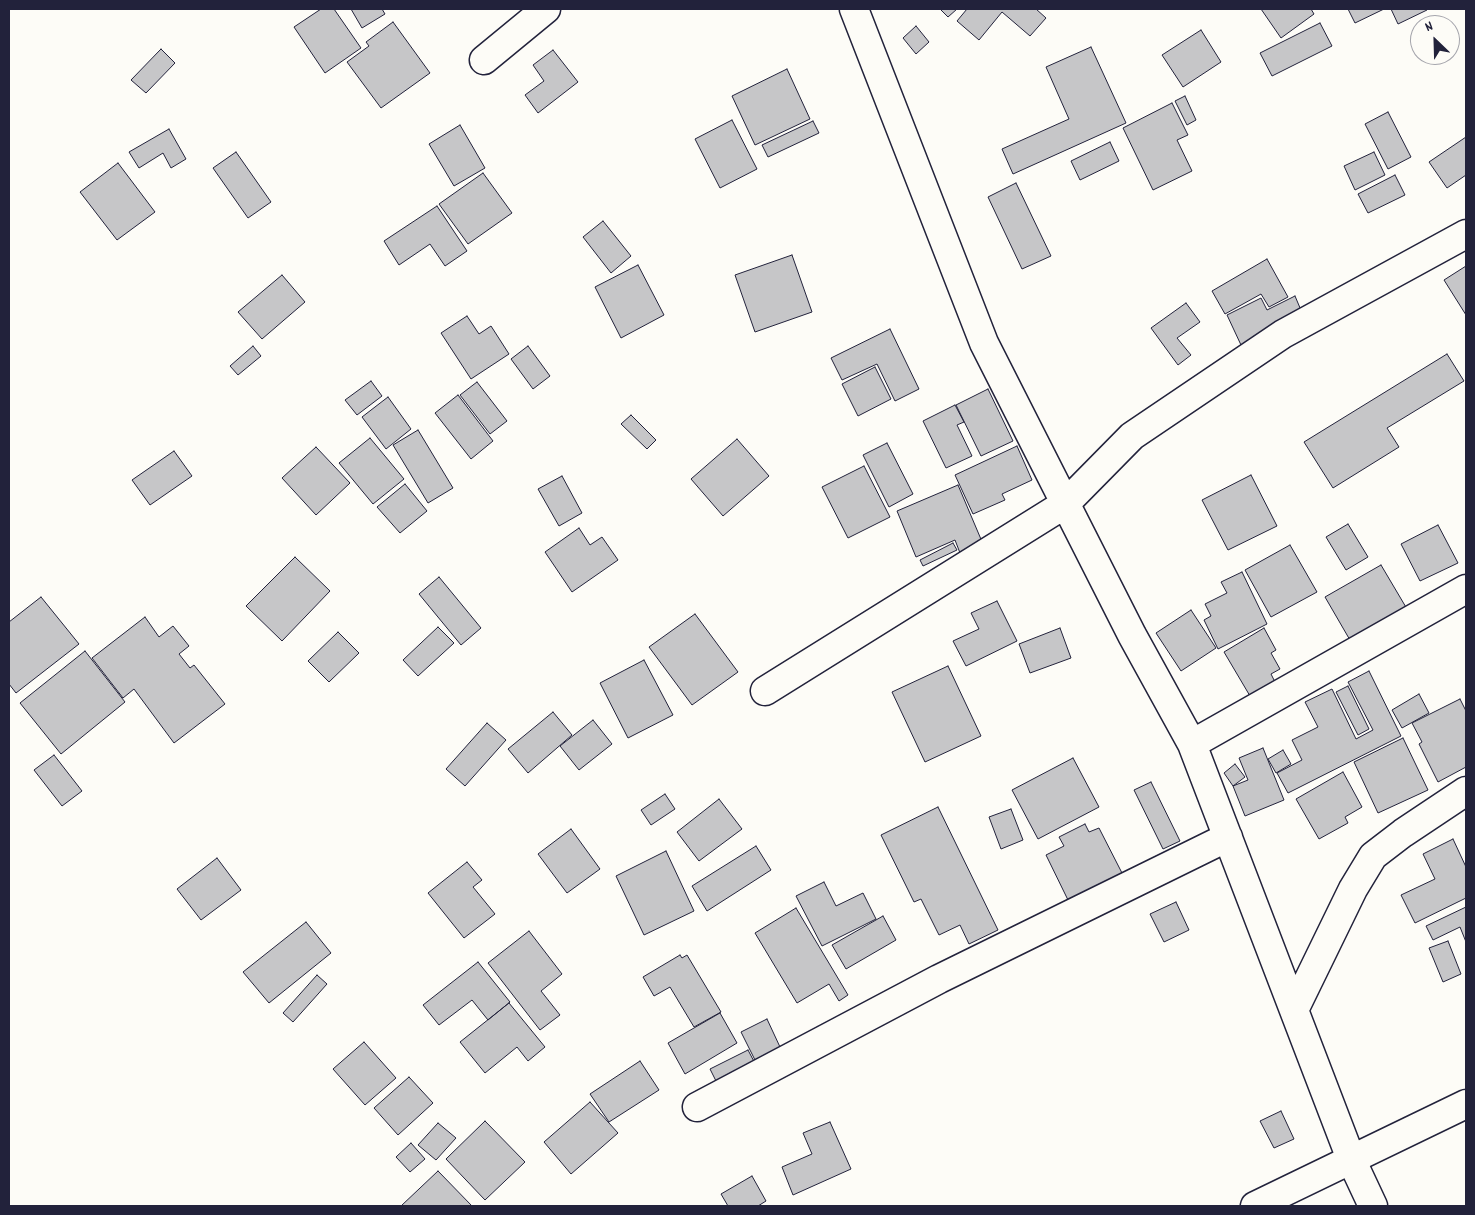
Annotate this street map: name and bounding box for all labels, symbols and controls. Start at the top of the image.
north arrow [1410,15,1460,65]
text: N [1422,17,1437,38]

